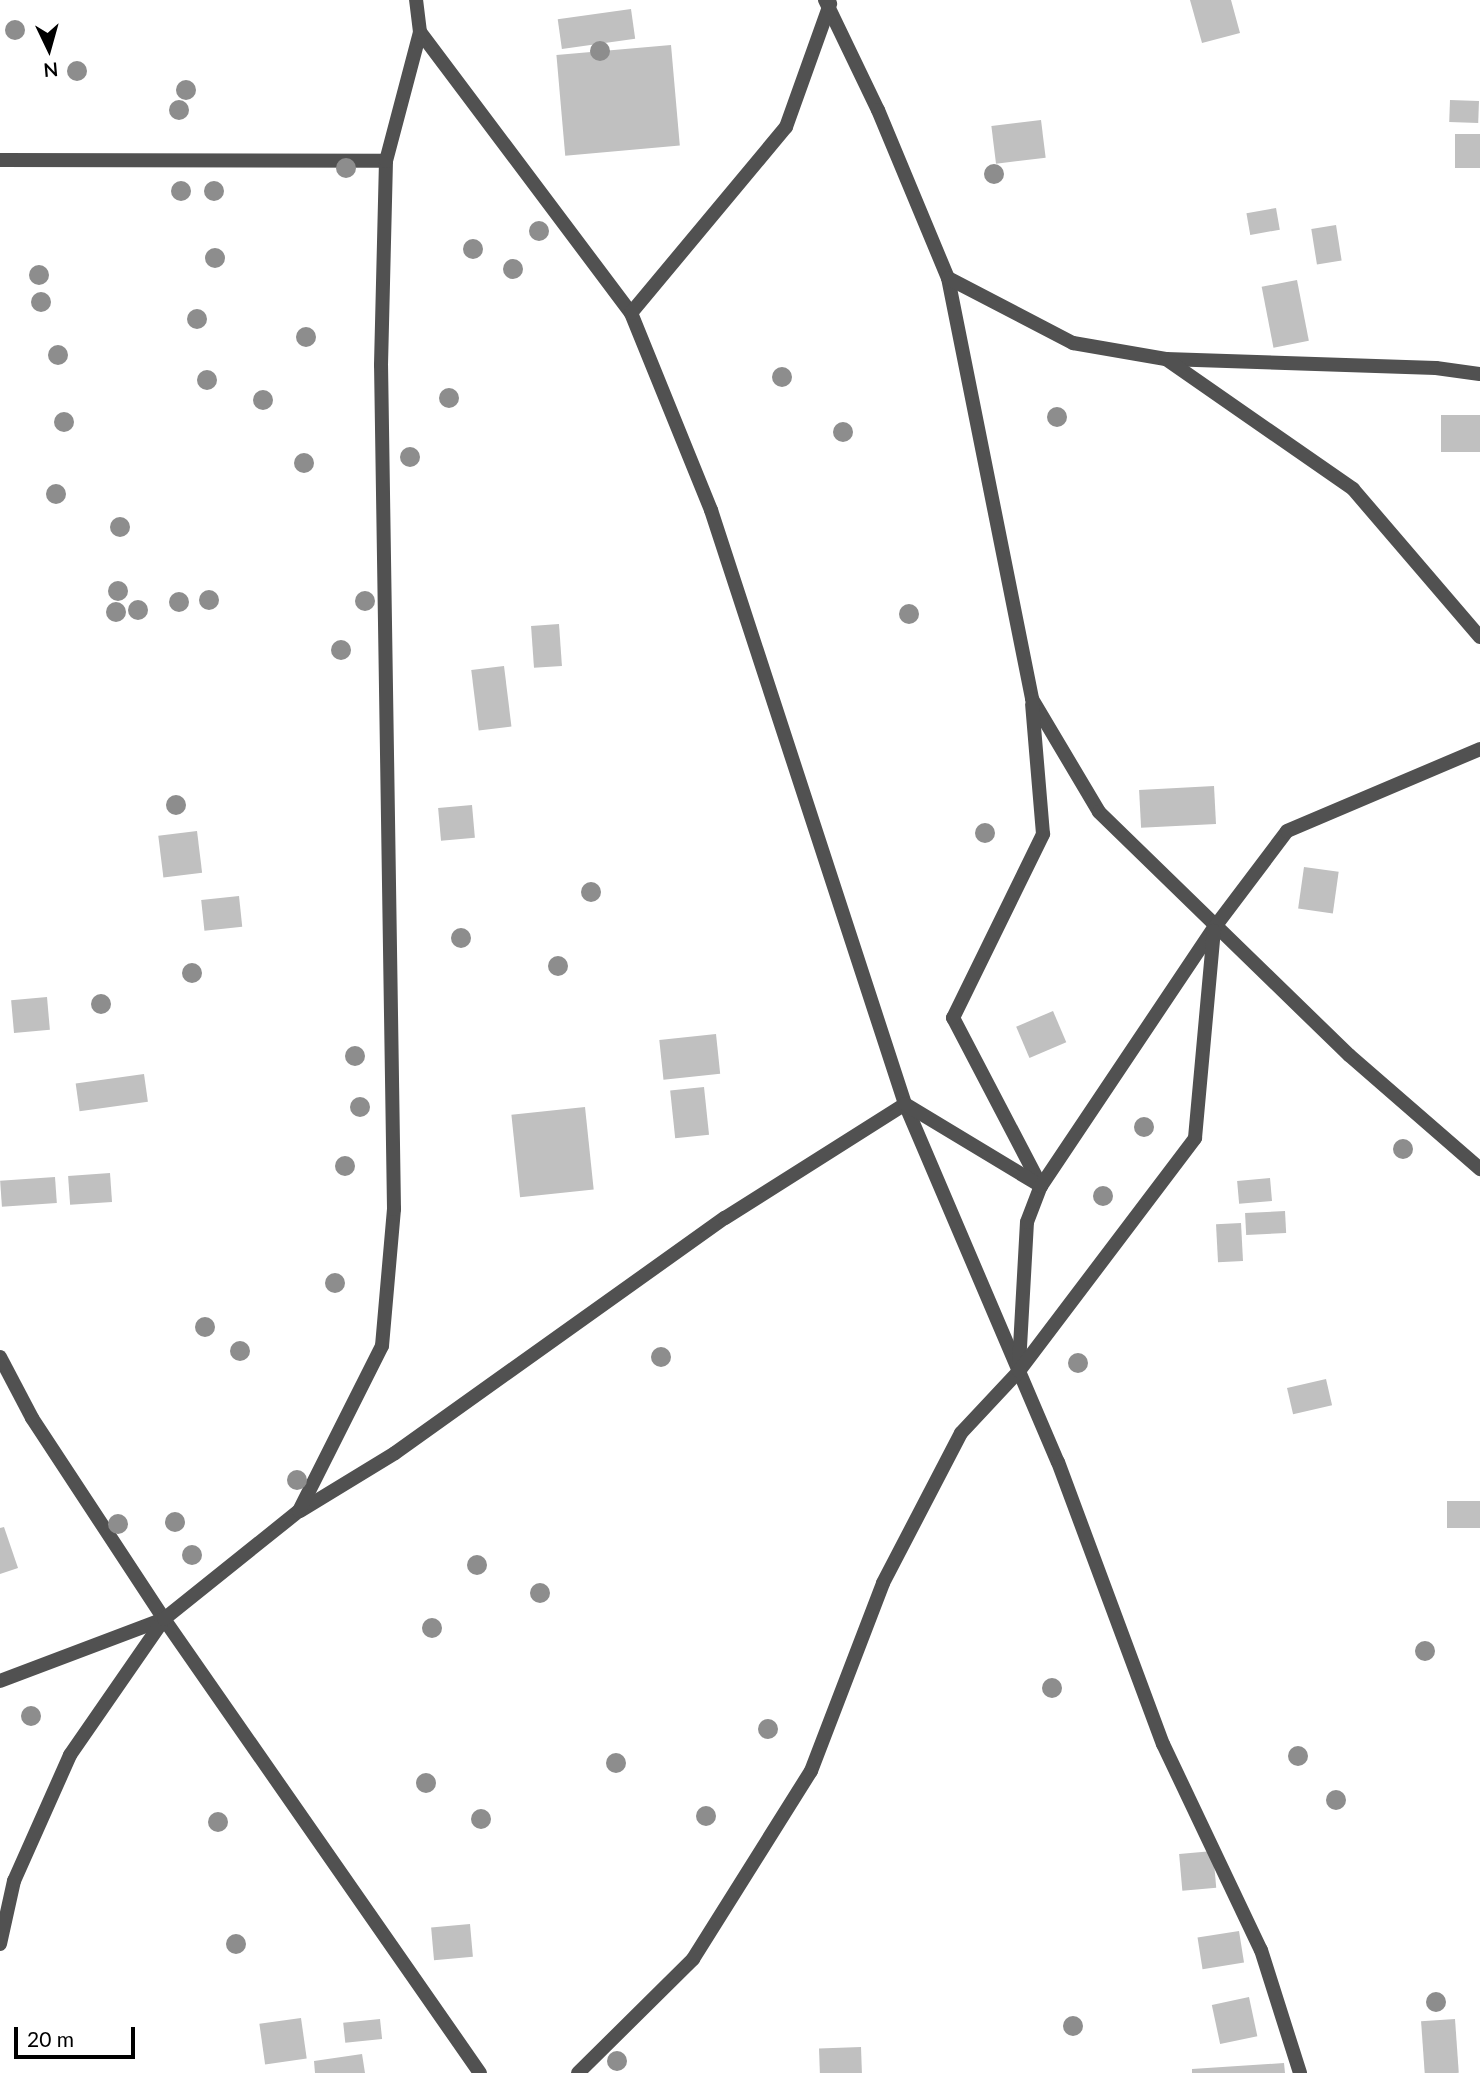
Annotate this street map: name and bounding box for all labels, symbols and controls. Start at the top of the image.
north arrow [14,14,84,84]
text: N [43,58,59,83]
scale bar [18,2014,138,2058]
text: 20 m [27,2026,74,2051]

